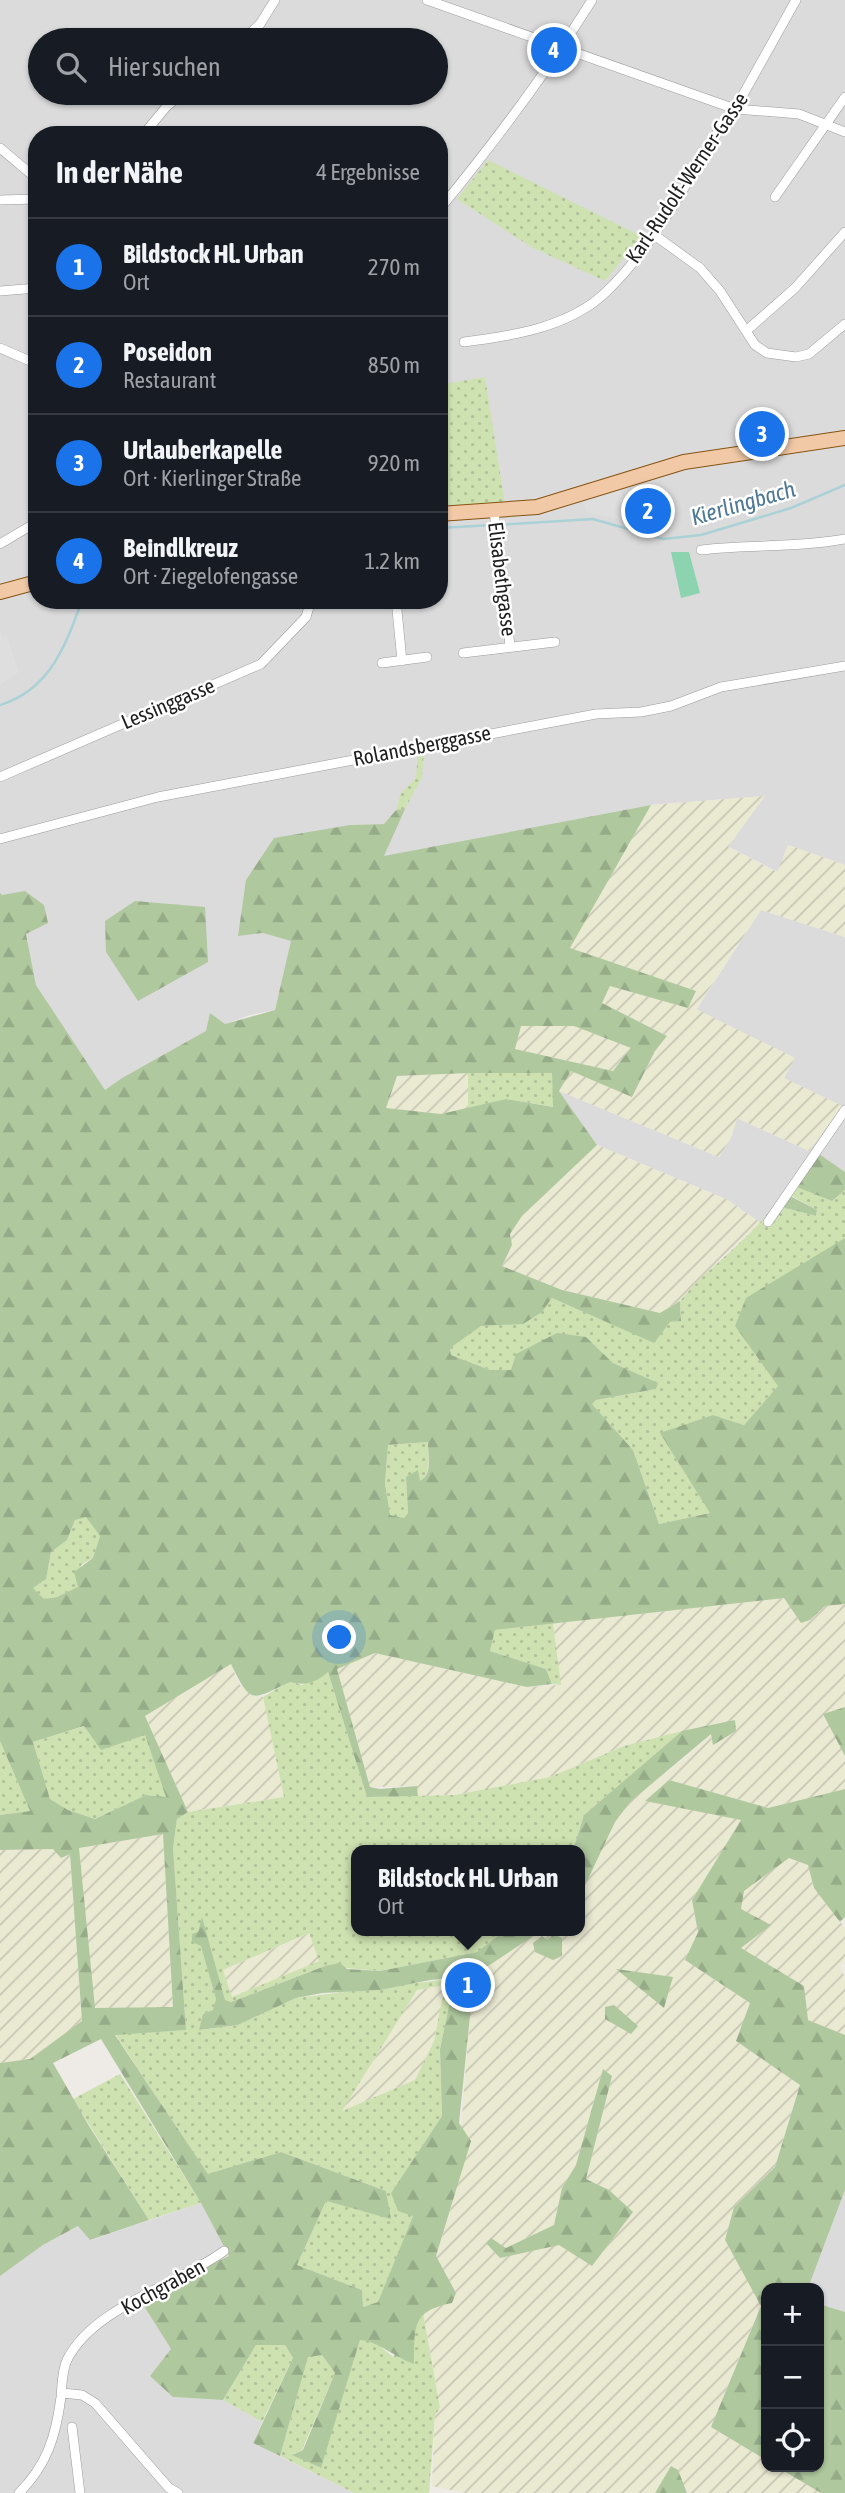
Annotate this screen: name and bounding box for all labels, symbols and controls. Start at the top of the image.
pin: 4 [531,24,577,76]
search box [28,28,448,105]
icon: search [52,48,90,86]
text: Hier suchen [108,52,221,82]
street label: Karl-Rudolf-Werner-Gasse [620,88,752,267]
text: In der Nähe [56,155,183,189]
text: 4 Ergebnisse [316,159,420,185]
text: Bildstock Hl. Urban [123,239,304,269]
text: 1 [74,254,84,280]
text: 270 m [368,254,420,280]
text: Ort [123,269,150,295]
text: Poseidon [123,337,212,367]
text: 2 [74,352,84,378]
text: 850 m [368,352,420,378]
text: Restaurant [123,367,216,393]
pin: 3 [739,408,785,460]
text: Urlauberkapelle [123,435,282,465]
text: 3 [74,450,84,476]
text: 920 m [368,450,420,476]
text: Ort · Kierlinger Straße [123,465,302,491]
water label: Kierlingbach [688,476,798,530]
pin: 2 [625,485,671,537]
street label: Elisabethgasse [484,520,522,637]
text: Beindlkreuz [123,533,238,563]
text: 4 [74,548,84,574]
text: 1.2 km [364,548,420,574]
text: Ort · Ziegelofengasse [123,563,298,589]
street label: Lessinggasse [117,673,218,733]
street label: Rolandsberggasse [351,720,493,770]
your location [322,1620,356,1654]
popup [351,1845,585,1936]
text: Bildstock Hl. Urban [378,1863,558,1893]
text: Ort [378,1893,404,1919]
pin: 1 [445,1959,491,2011]
street label: Kochgraben [116,2253,209,2319]
map controls [761,2283,824,2472]
button: + [761,2283,824,2346]
button: − [761,2346,824,2409]
button: locate [761,2409,824,2472]

